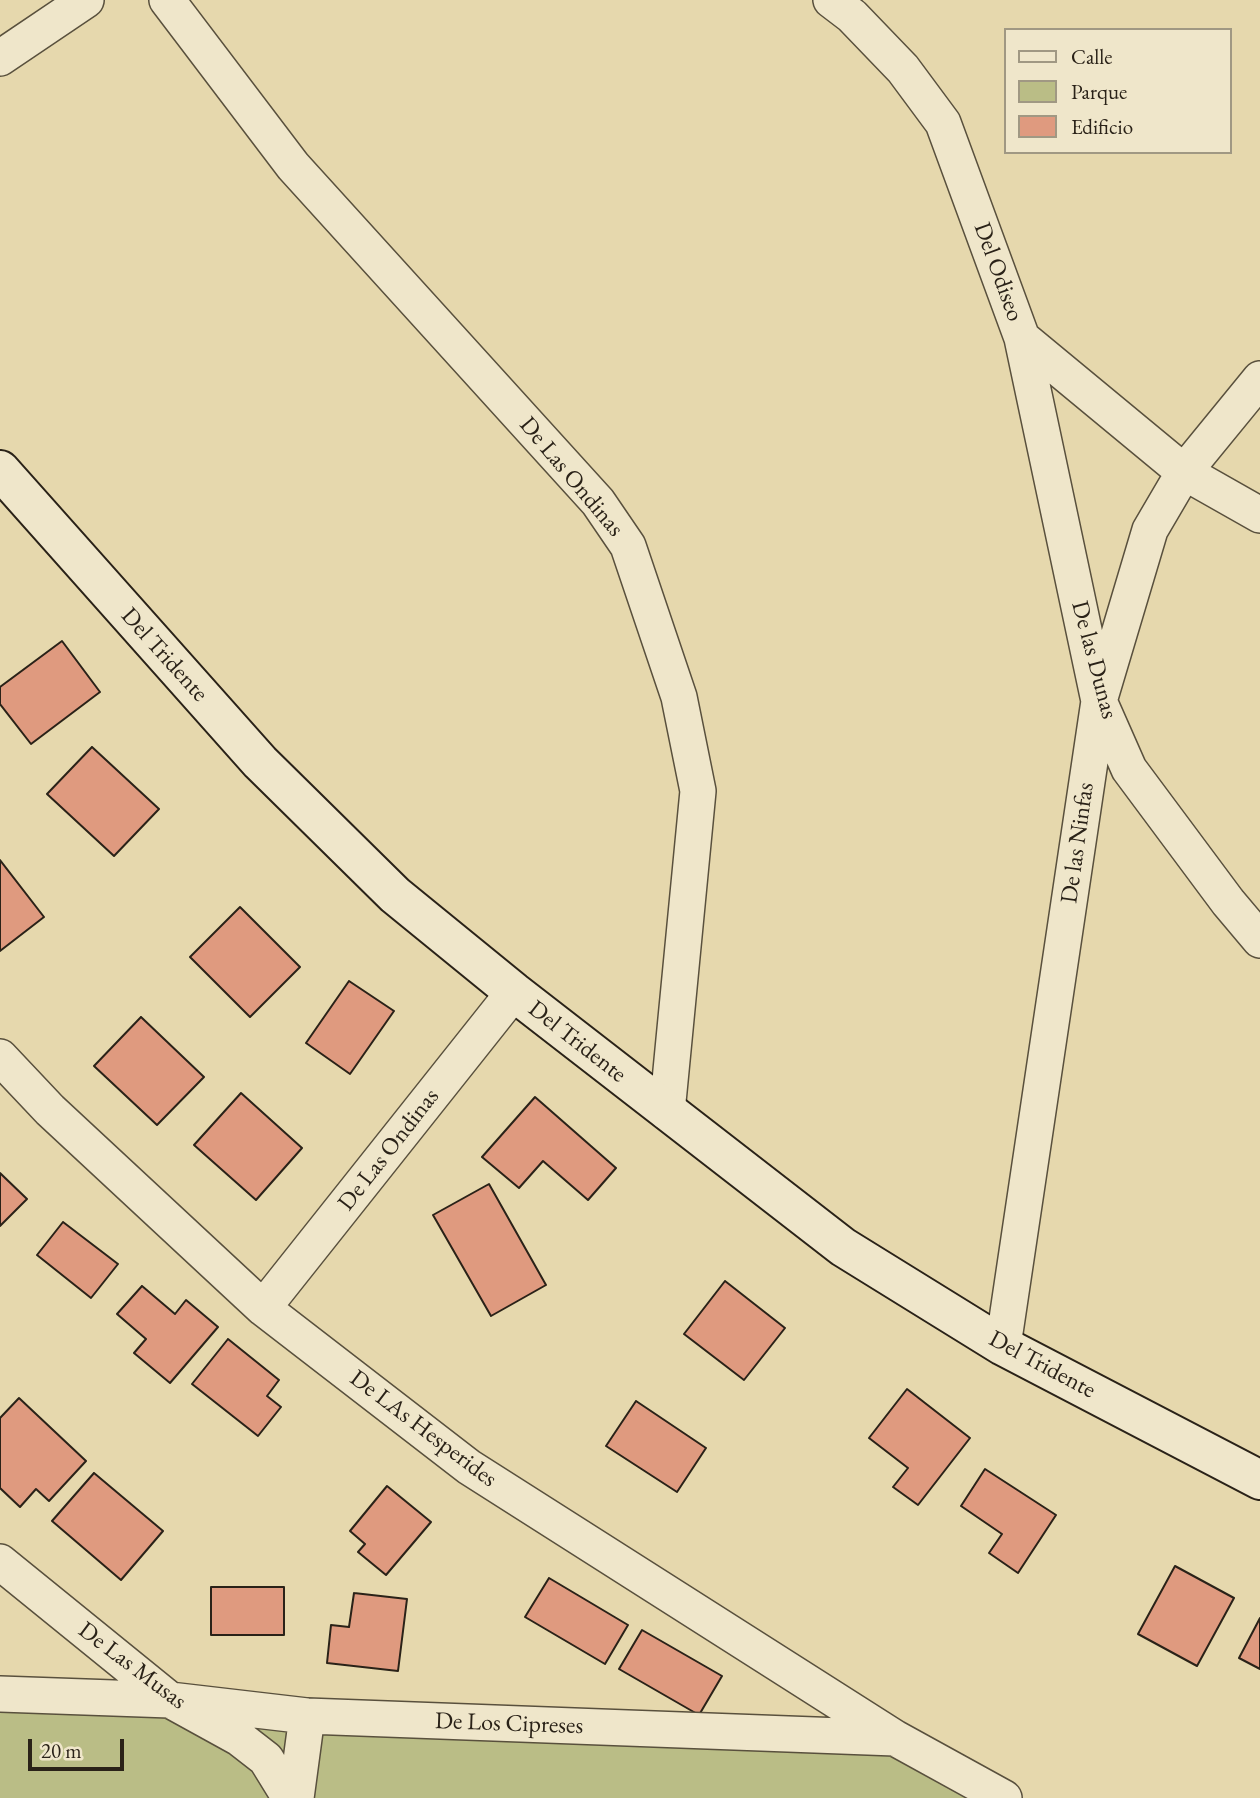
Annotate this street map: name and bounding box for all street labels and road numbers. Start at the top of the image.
street label: Del Odiseo [967,219,1029,325]
street label: De Las Ondinas [513,411,629,543]
street label: De las Dunas [1064,598,1124,722]
street label: Del Tridente [114,602,214,708]
street label: De las Ninfas [1055,781,1101,905]
street label: Del Tridente [522,995,632,1089]
street label: De Las Ondinas [332,1083,446,1217]
street label: Del Tridente [984,1325,1100,1405]
street label: De LAs Hesperides [344,1364,502,1494]
street label: De Las Musas [72,1616,192,1716]
street label: De Los Cipreses [434,1707,584,1741]

